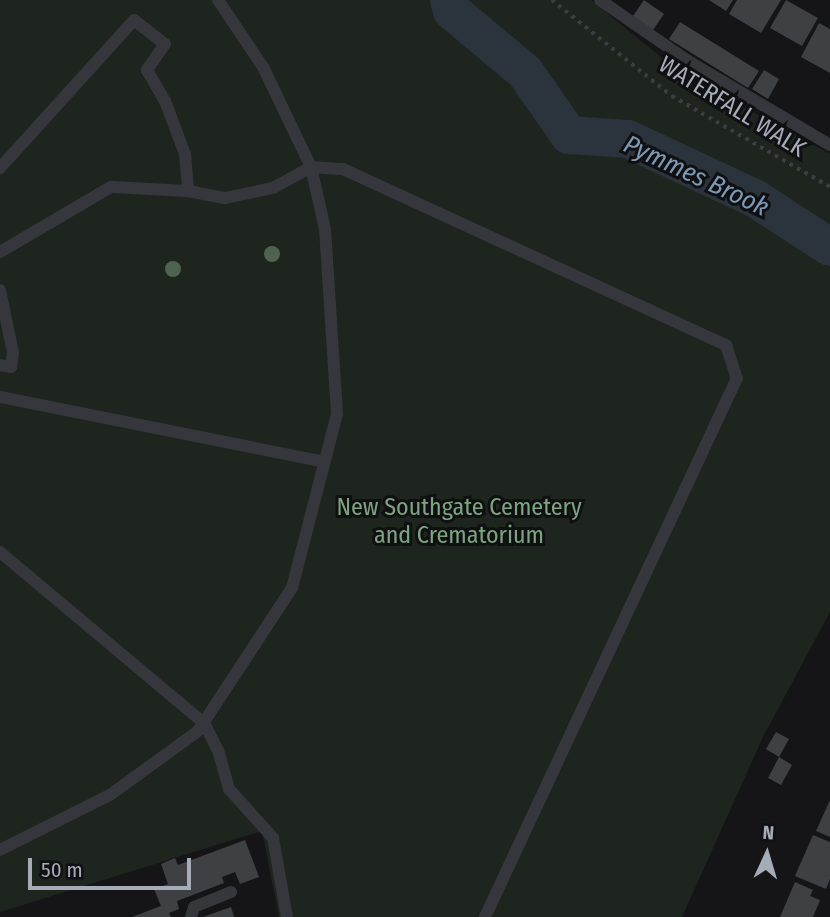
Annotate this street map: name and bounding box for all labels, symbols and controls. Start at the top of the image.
street label: WATERFALL WALK [653,50,811,164]
water label: Pymmes Brook [618,129,774,223]
park label: New Southgate Cemetery and Crematorium [336,494,582,550]
north arrow [732,819,802,889]
text: N [762,821,775,844]
scale bar [32,844,194,888]
text: 50 m [41,857,83,883]

